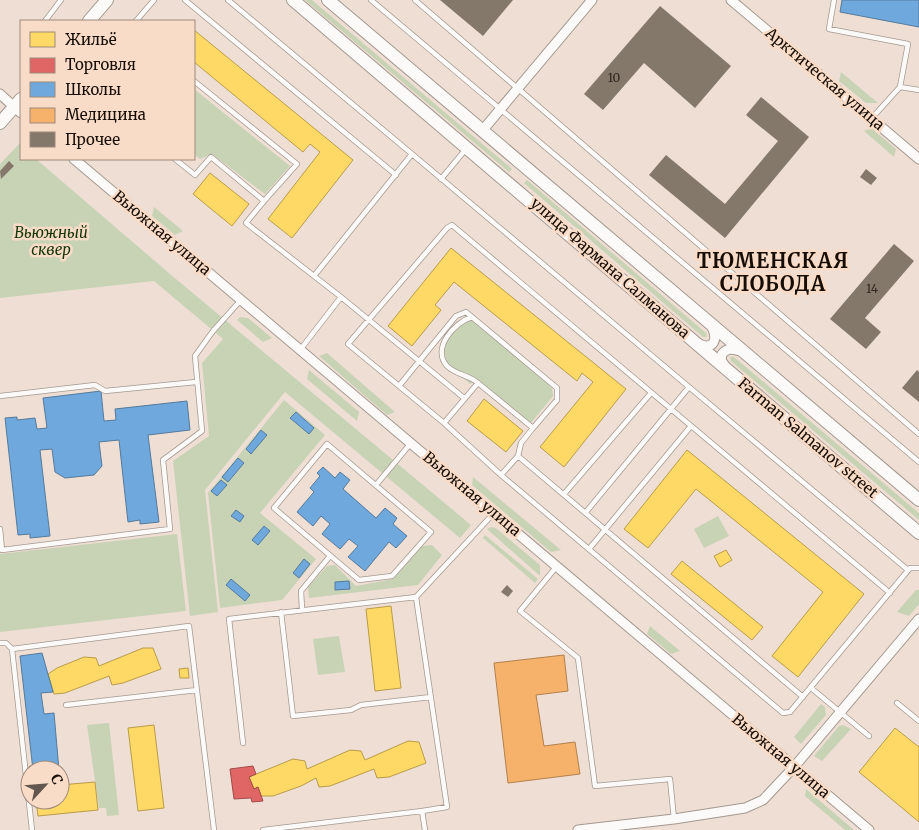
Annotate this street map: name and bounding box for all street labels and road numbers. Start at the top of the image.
street label: Арктическая улица [761,23,889,134]
street label: Вьюжная улица [110,186,215,279]
street label: улица Фармана Салманова [527,193,694,342]
street label: Farman Salmanov street [734,374,882,502]
street label: Вьюжная улица [420,447,525,540]
street label: Вьюжная улица [729,709,834,802]

